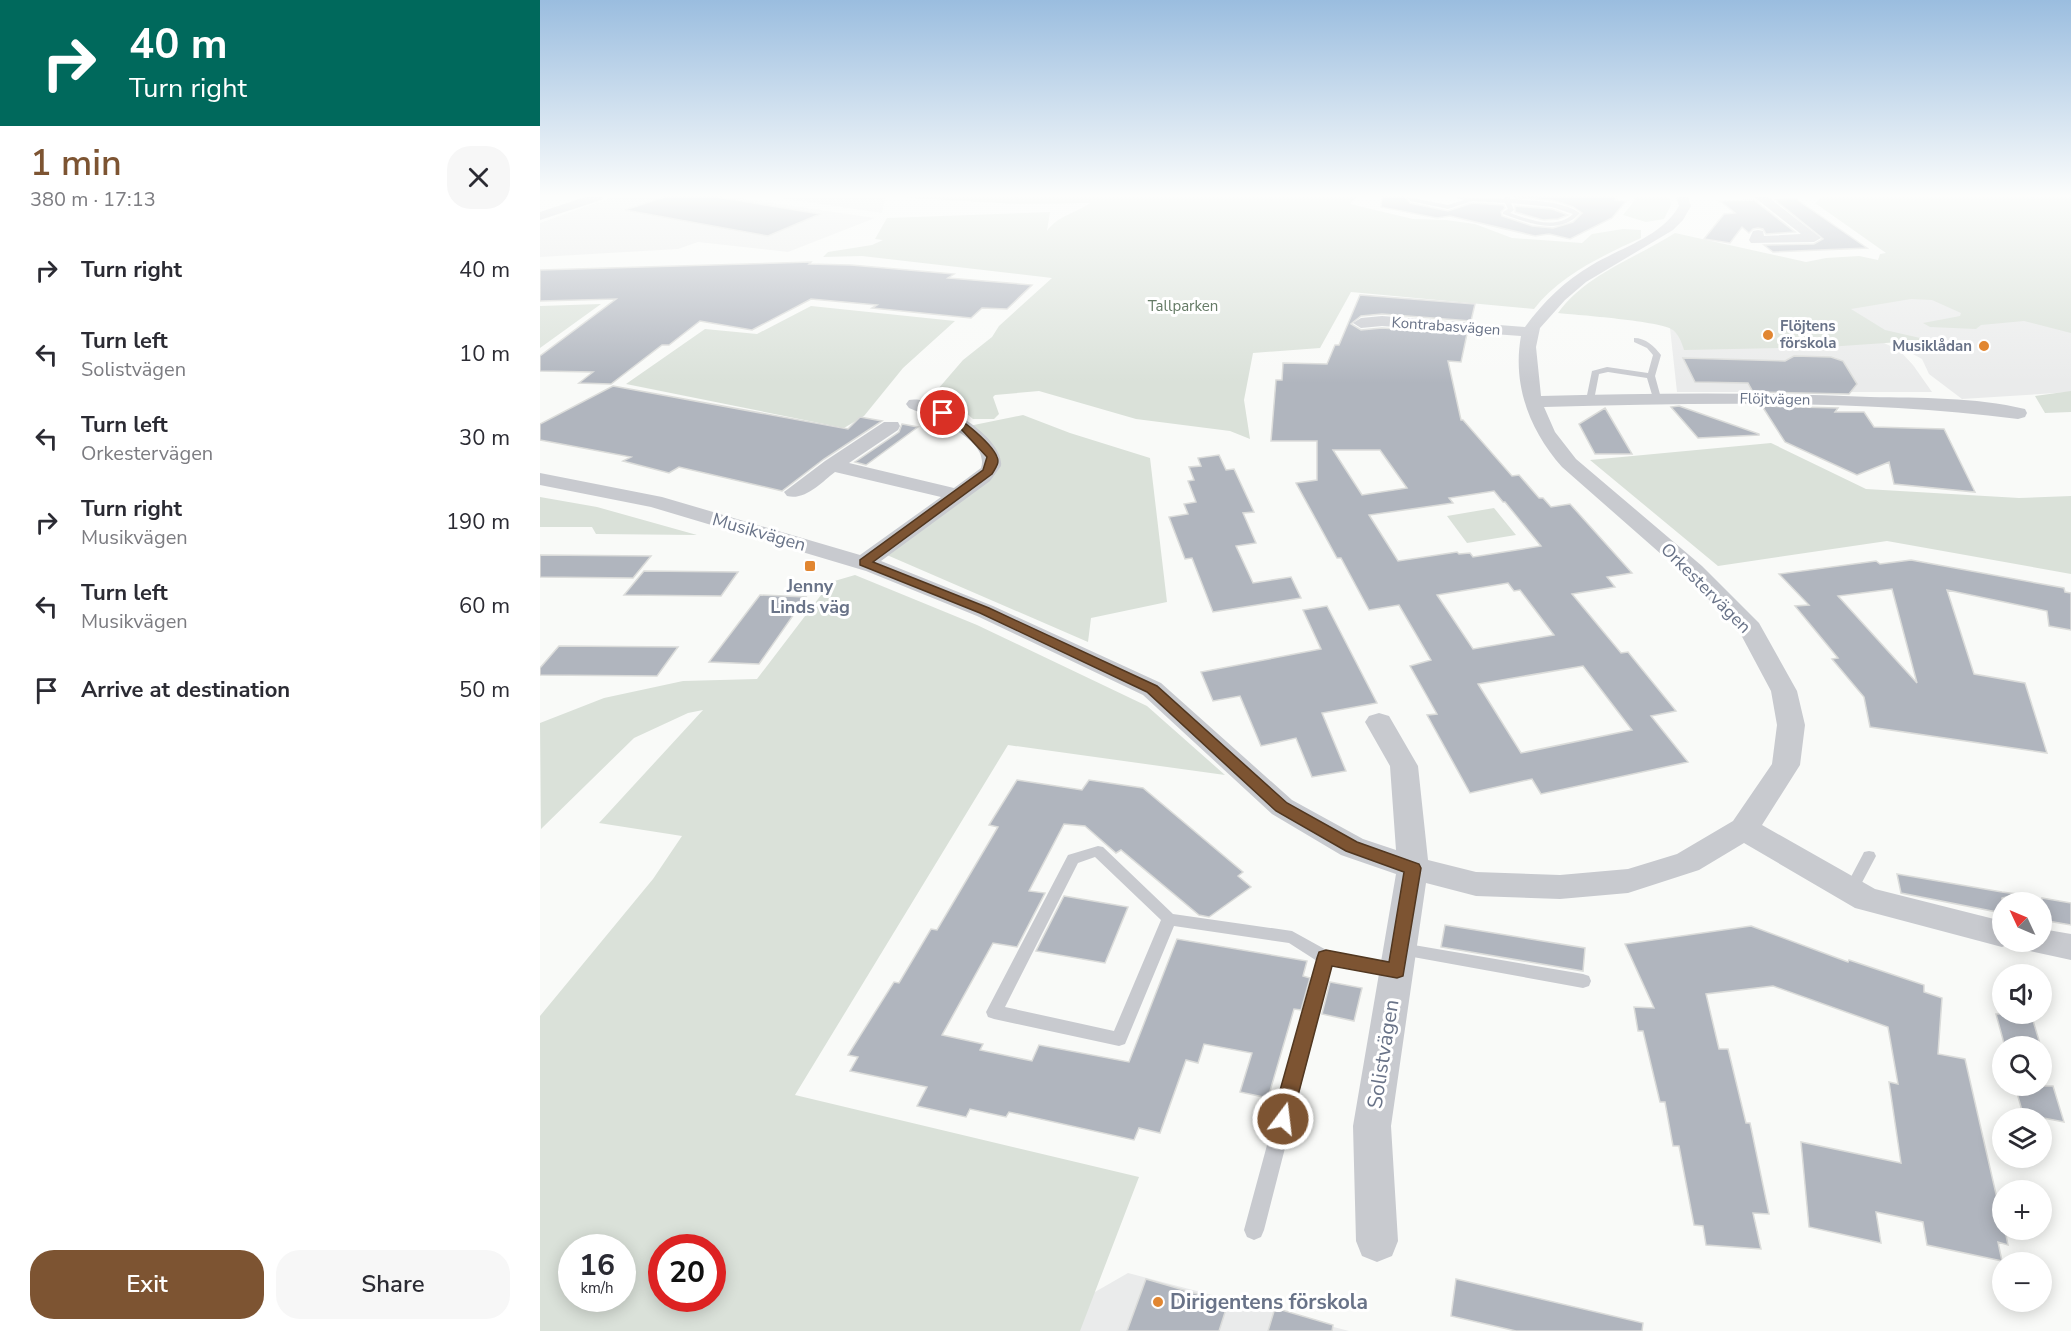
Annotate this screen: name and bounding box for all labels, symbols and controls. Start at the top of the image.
text: 40 m [129,16,228,73]
icon: right [30,24,108,102]
text: Turn right [129,70,247,107]
text: 1 min [30,139,122,188]
button: close [447,146,510,209]
text: 380 m · 17:13 [30,186,156,213]
icon: right [30,254,63,287]
text: Turn right [81,255,182,285]
text: 40 m [459,255,510,285]
park label: Tallparken [1148,296,1218,316]
street label: Kontrabasvägen [1391,312,1501,340]
place label: Flöjtens förskola [1780,316,1837,353]
text: Turn left [81,326,168,356]
marker: Flöjtens förskola [1761,328,1775,342]
place label: Musiklådan [1892,336,1972,356]
icon: left [30,338,63,371]
text: 10 m [459,339,510,369]
marker: Musiklådan [1977,339,1991,353]
text: Solistvägen [81,356,186,383]
pin [917,387,968,438]
street label: Flöjtvägen [1740,388,1810,410]
icon: arrive [926,396,959,429]
text: Turn left [81,410,168,440]
icon: left [30,422,63,455]
text: 30 m [459,423,510,453]
text: Orkestervägen [81,440,213,467]
text: Turn right [81,494,182,524]
icon: right [30,506,63,539]
text: 190 m [446,507,510,537]
street label: Musikvägen [710,507,808,557]
text: Musikvägen [81,524,188,551]
street label: Orkestervägen [1655,537,1757,639]
marker: Jenny Linds väg [803,559,817,573]
place label: Jenny Linds väg [770,574,850,619]
text: Turn left [81,578,168,608]
icon: left [30,590,63,623]
text: 60 m [459,591,510,621]
text: Musikvägen [81,608,188,635]
icon: arrive [30,674,63,707]
text: Arrive at destination [81,675,290,705]
text: 50 m [459,675,510,705]
north arrow [1992,892,2052,952]
map controls [1992,892,2052,1312]
button: sound [1992,964,2052,1024]
street label: Solistvägen [1361,997,1405,1111]
button: search [1992,1036,2052,1096]
position arrow [1251,1087,1315,1151]
button: layers [1992,1108,2052,1168]
button: + [1992,1180,2052,1240]
speed limit sign: 20 [648,1234,726,1312]
text: 16 [579,1245,615,1286]
button: Exit [30,1250,264,1319]
button: Share [276,1250,510,1319]
button: − [1992,1252,2052,1312]
text: km/h [580,1278,614,1298]
place label: Dirigentens förskola [1170,1288,1368,1316]
marker: Dirigentens förskola [1151,1295,1165,1309]

